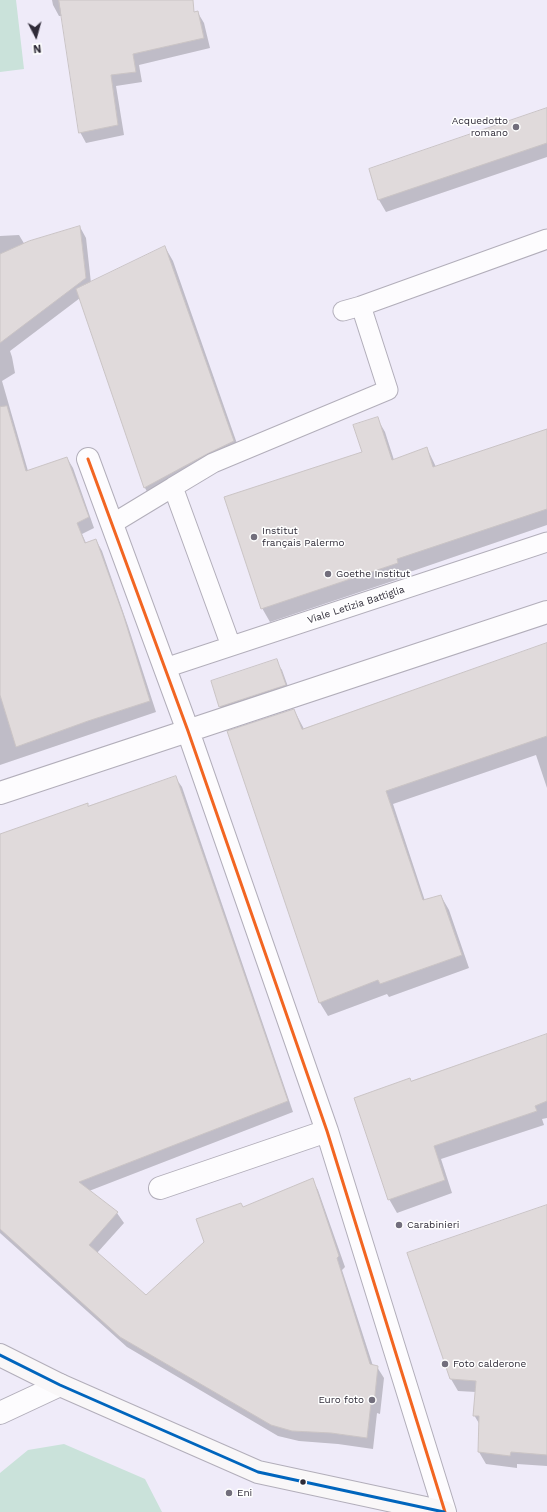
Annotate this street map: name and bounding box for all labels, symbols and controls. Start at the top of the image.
north arrow [16,16,56,56]
text: N [33,42,42,55]
place label: Acquedotto romano [452,115,508,138]
marker: Acquedotto romano [511,122,521,132]
place label: Institut français Palermo [262,525,345,548]
marker: Institut français Palermo [249,532,259,542]
place label: Goethe Institut [336,568,410,580]
marker: Goethe Institut [323,569,333,579]
street label: Viale Letizia Battiglia [306,584,406,626]
place label: Carabinieri [407,1219,459,1231]
marker: Carabinieri [394,1220,404,1230]
place label: Foto calderone [453,1358,526,1370]
marker: Foto calderone [440,1359,450,1369]
place label: Euro foto [318,1394,364,1406]
marker: Euro foto [367,1395,377,1405]
unlabelled marker [298,1477,308,1487]
place label: Eni [237,1487,252,1499]
marker: Eni [224,1488,234,1498]

